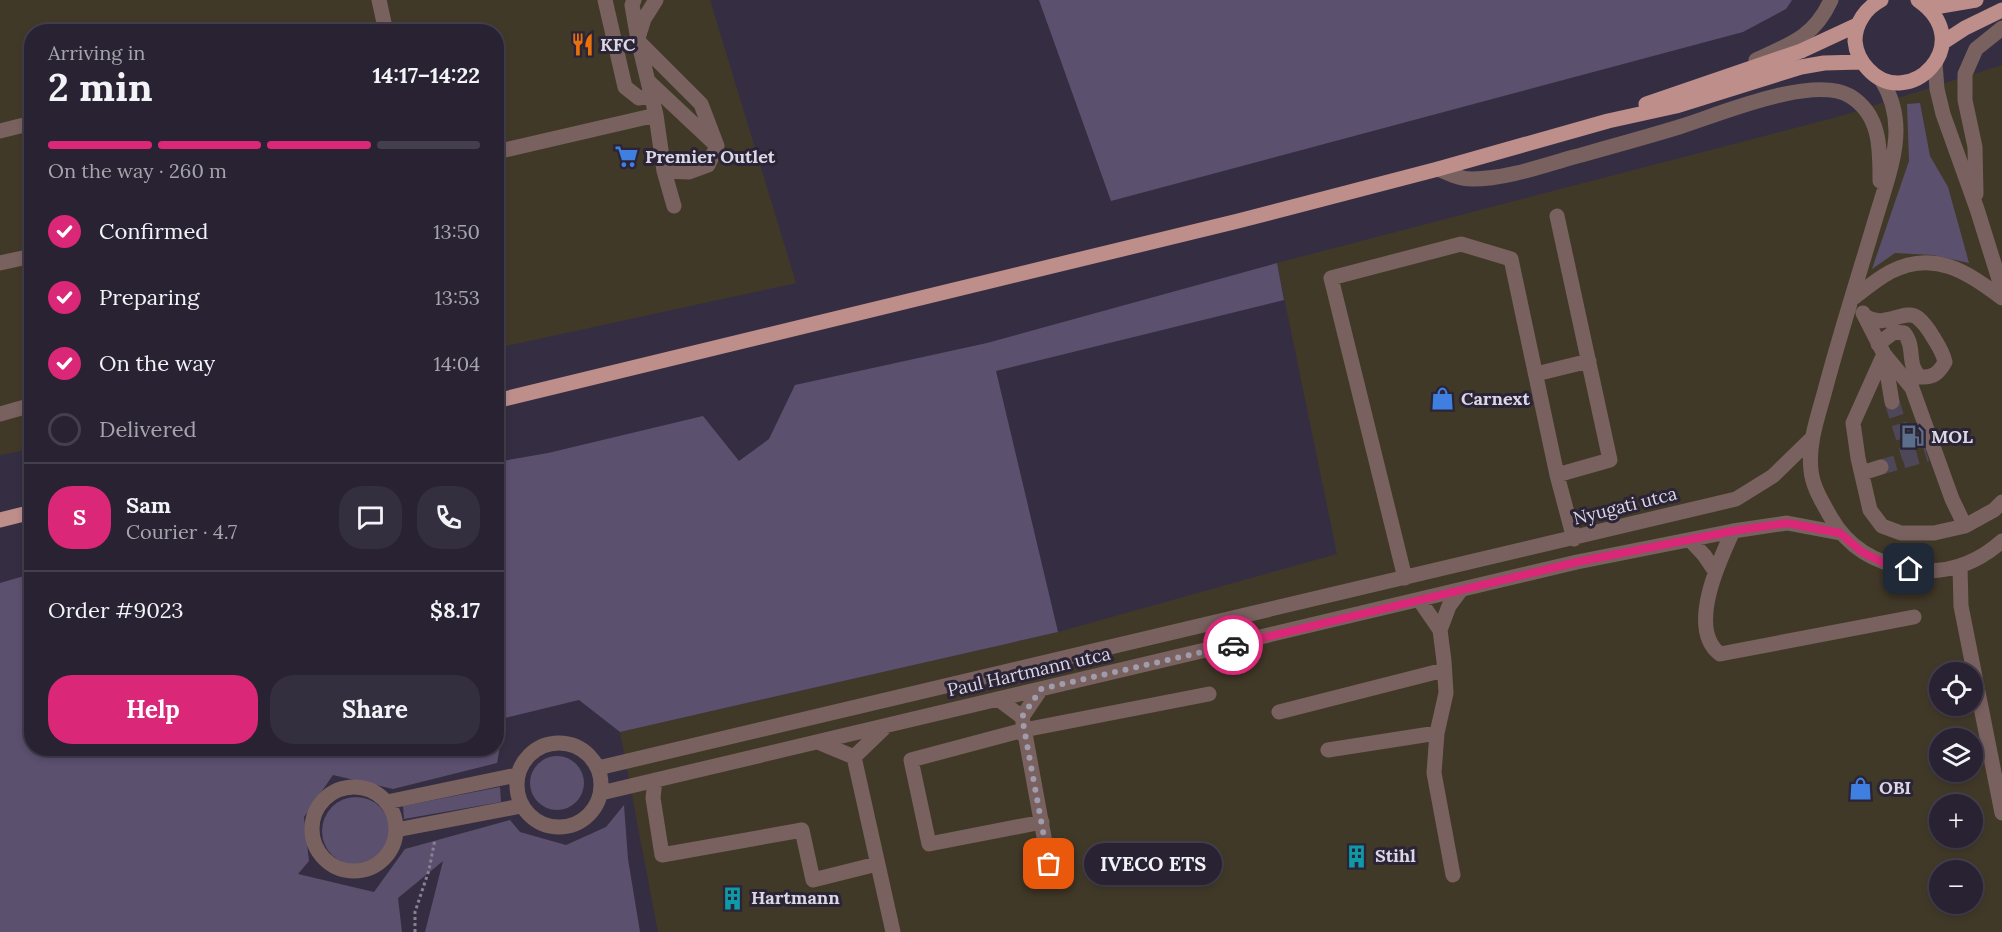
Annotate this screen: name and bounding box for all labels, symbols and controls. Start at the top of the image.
restaurant icon: KFC [569,32,595,58]
place label: KFC [600,33,636,56]
text: Arriving in [48,40,145,65]
text: 14:17–14:22 [372,61,480,89]
text: 2 min [48,62,153,112]
supermarket icon: Premier Outlet [614,144,640,170]
place label: Premier Outlet [645,145,776,168]
text: On the way · 260 m [48,158,227,183]
icon: check [48,215,81,248]
text: Confirmed [99,217,208,245]
text: 13:50 [433,219,480,244]
icon: check [48,281,81,314]
text: Preparing [99,283,199,311]
text: 13:53 [435,285,480,310]
icon: check [48,347,81,380]
text: On the way [99,349,215,377]
text: 14:04 [434,351,480,376]
shop icon: Carnext [1430,386,1456,412]
place label: Carnext [1461,387,1530,410]
text: Delivered [99,415,197,443]
fuel station icon: MOL [1900,424,1926,450]
place label: MOL [1931,425,1973,448]
street label: Nyugati utca [1571,482,1679,530]
button: chat [339,486,402,549]
button: phone [417,486,480,549]
text: Sam [126,491,171,519]
text: S [73,503,86,531]
text: Courier · 4.7 [126,519,237,544]
pin [1883,543,1934,594]
icon: home [1892,552,1925,585]
text: Order #9023 [48,596,183,624]
text: $8.17 [430,596,480,624]
courier [1203,615,1263,675]
icon: car [1217,629,1250,662]
street label: Paul Hartmann utca [945,642,1113,701]
map controls [1929,662,1983,914]
button: locate [1929,662,1983,716]
button: Help [48,675,258,744]
button: Share [270,675,480,744]
button: layers [1929,728,1983,782]
shop icon: OBI [1848,775,1874,801]
place label: OBI [1879,776,1911,799]
button: + [1929,794,1983,848]
pin [1023,838,1074,889]
callout: IVECO ETS [1085,843,1223,885]
building icon: Stihl [1344,843,1370,869]
place label: Stihl [1375,844,1416,867]
icon: bag [1032,847,1065,880]
text: IVECO ETS [1100,851,1206,876]
button: − [1929,860,1983,914]
building icon: Hartmann [720,885,746,911]
place label: Hartmann [751,886,840,909]

